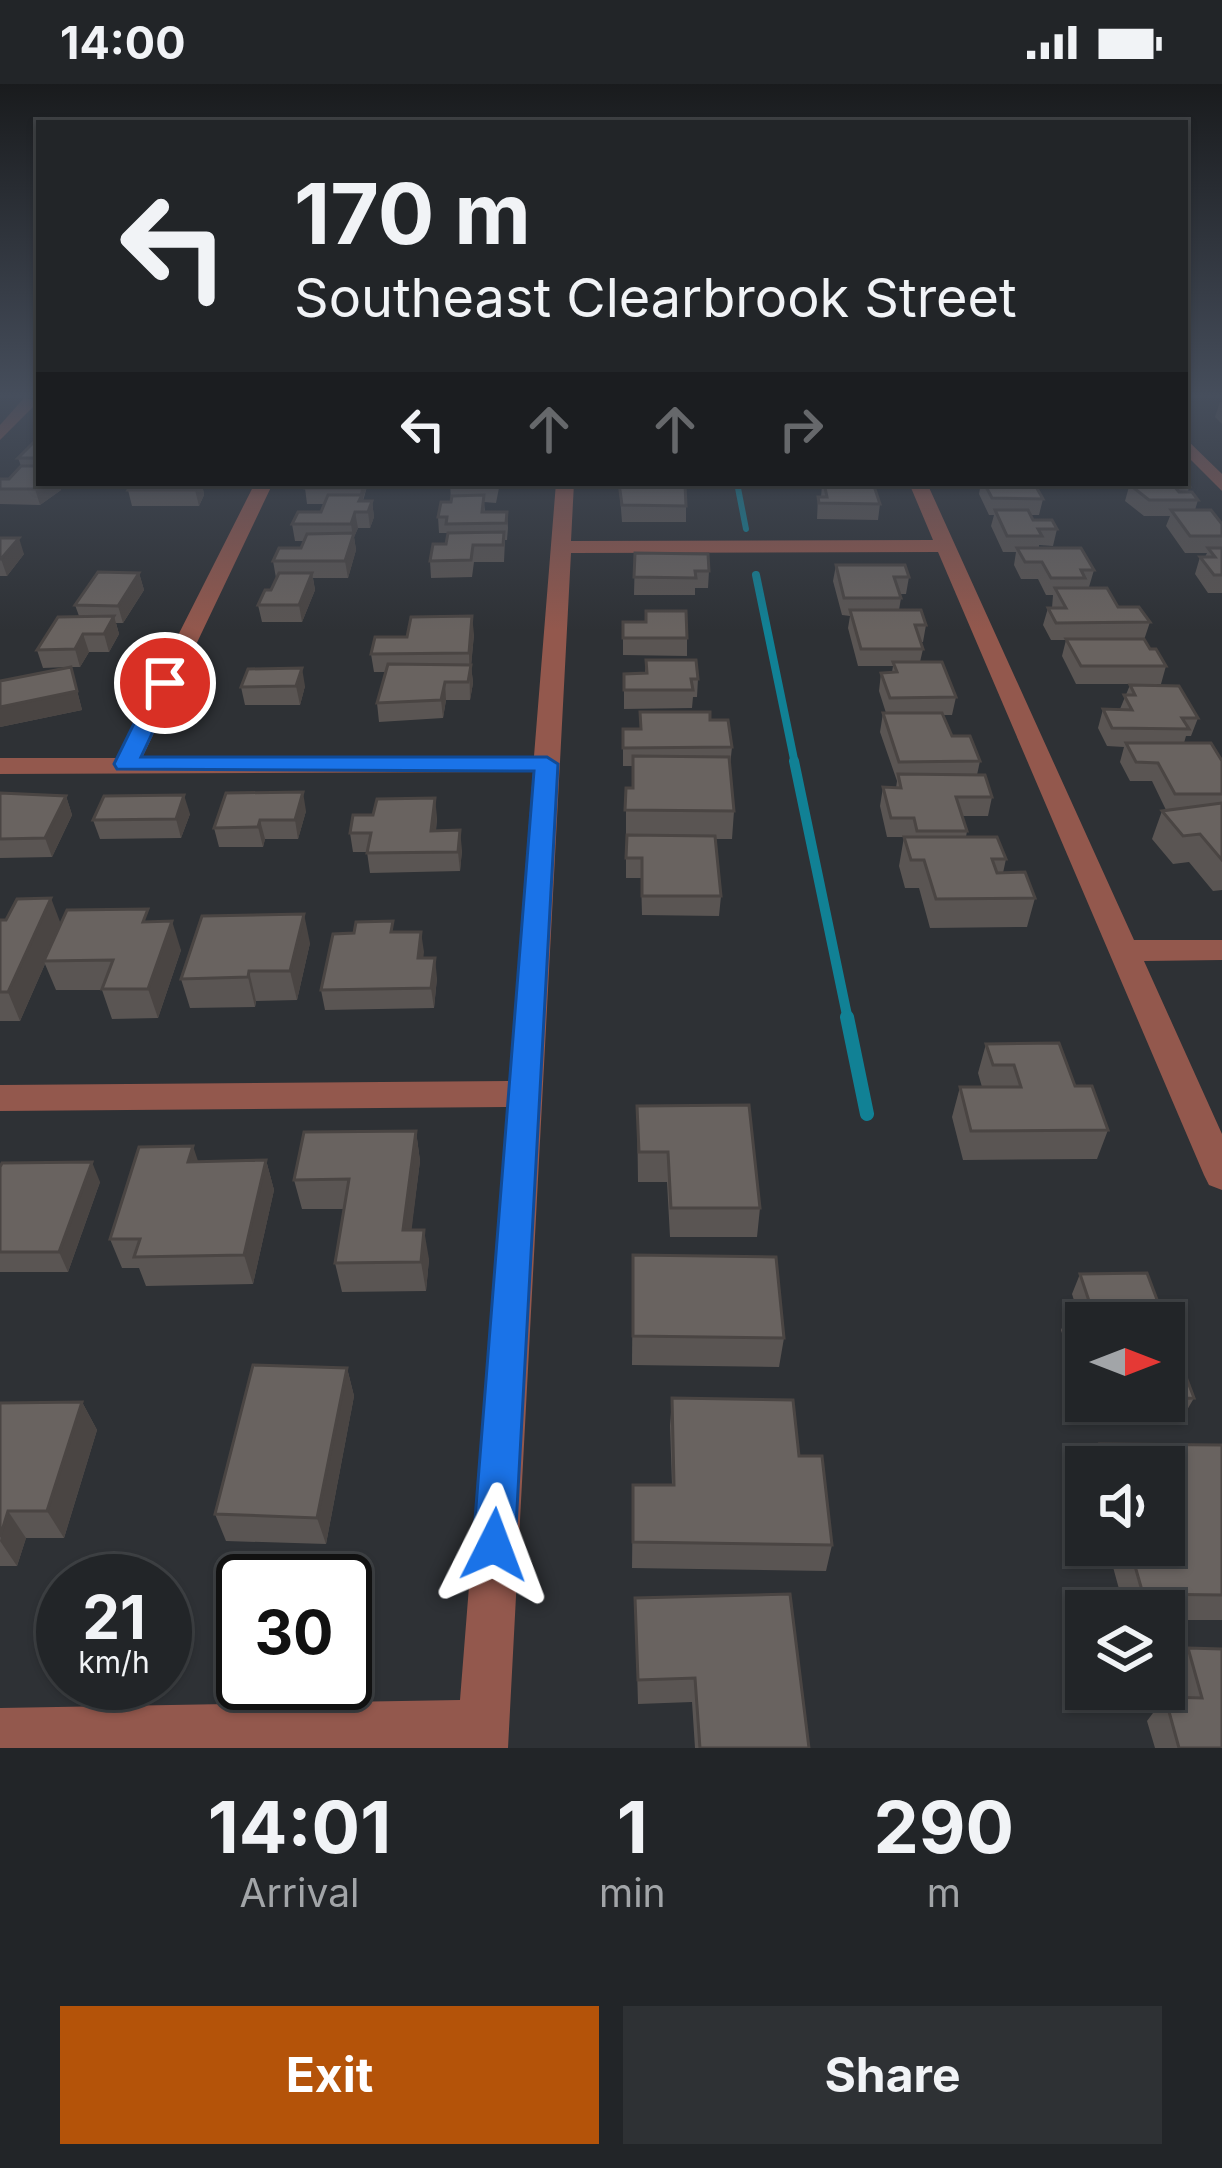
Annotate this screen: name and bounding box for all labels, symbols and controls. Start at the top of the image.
text: 14:00 [60,15,186,70]
text: 170 m [294,163,531,264]
icon: left [96,168,252,324]
text: Southeast Clearbrook Street [294,265,1017,330]
icon: left [390,396,456,462]
icon: ahead [516,396,582,462]
icon: ahead [642,396,708,462]
icon: right [768,396,834,462]
pin [114,632,216,734]
icon: arrive [132,650,198,716]
north arrow [1065,1302,1185,1422]
map controls [1065,1302,1185,1710]
button: sound [1065,1446,1185,1566]
position arrow [431,1482,557,1608]
speed limit sign: 30 [216,1554,372,1710]
text: 21 [82,1581,146,1653]
button: layers [1065,1590,1185,1710]
text: km/h [78,1644,150,1680]
text: 14:01 [208,1783,391,1870]
text: 1 [617,1783,648,1870]
text: 290 [873,1783,1014,1870]
text: Arrival [239,1869,360,1916]
text: min [599,1869,666,1916]
text: m [927,1869,961,1916]
button: Exit [60,2006,599,2144]
button: Share [623,2006,1162,2144]

